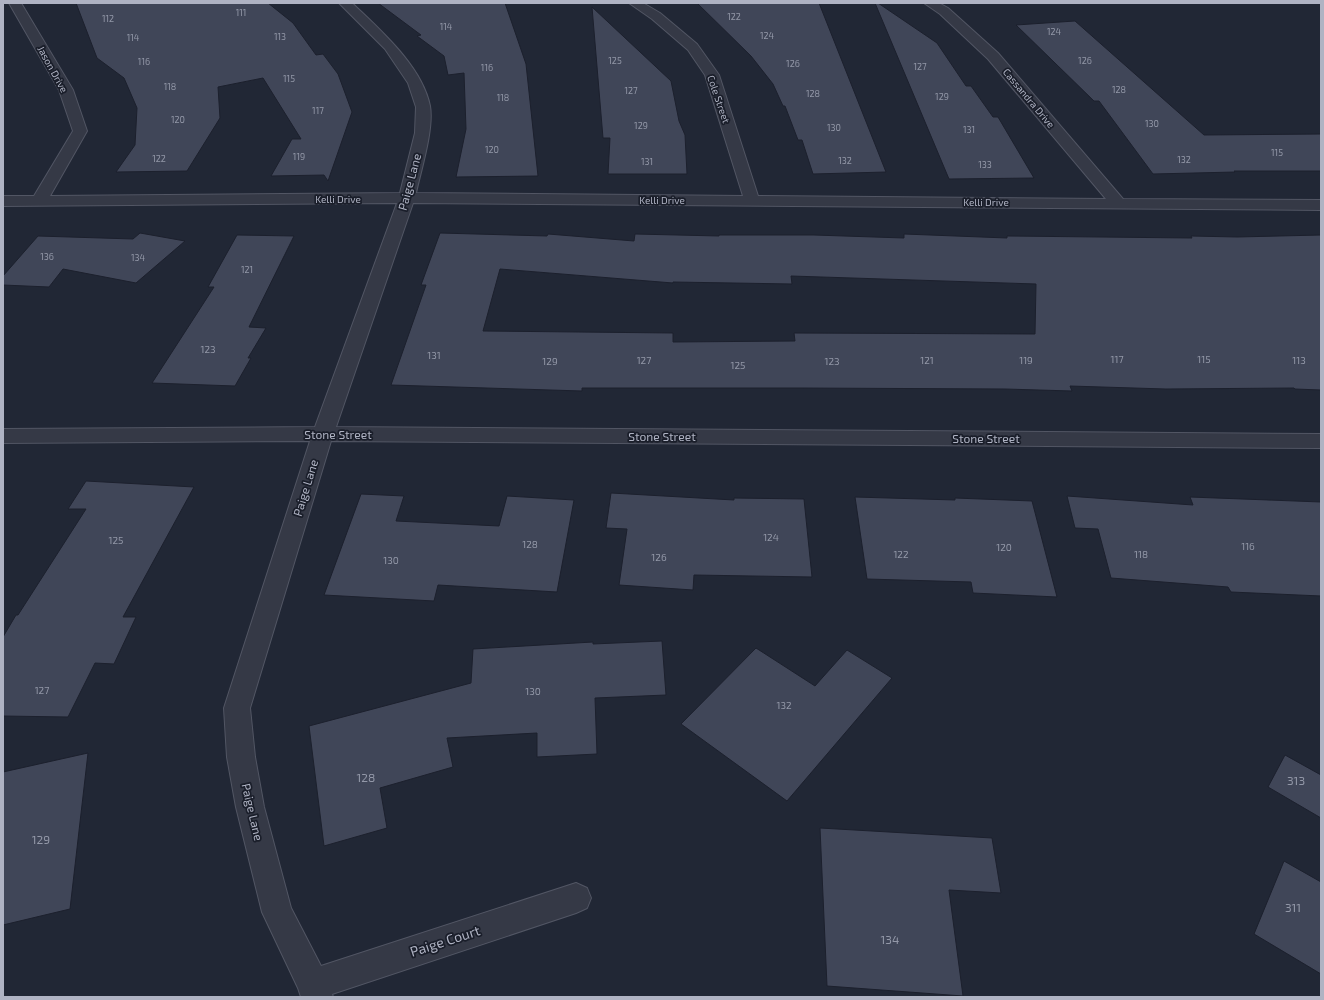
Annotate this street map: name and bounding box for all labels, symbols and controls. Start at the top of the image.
house number: 111 [236,7,246,18]
house number: 122 [727,11,741,22]
house number: 112 [102,13,114,24]
house number: 114 [440,21,453,32]
house number: 124 [1047,26,1062,37]
house number: 124 [760,30,775,41]
house number: 113 [274,31,286,42]
house number: 114 [127,32,140,43]
street label: Jason Drive [35,44,71,94]
house number: 125 [608,55,622,66]
house number: 126 [1078,55,1092,66]
house number: 116 [138,56,150,67]
house number: 126 [786,58,800,69]
house number: 127 [913,61,927,72]
house number: 116 [481,62,493,73]
street label: Cassandra Drive [1001,66,1057,130]
house number: 115 [283,73,295,84]
street label: Cole Street [705,74,733,125]
house number: 118 [164,81,176,92]
house number: 128 [1112,84,1126,95]
house number: 127 [624,85,638,96]
house number: 128 [806,88,820,99]
house number: 129 [935,91,949,102]
house number: 118 [497,92,509,103]
house number: 117 [312,105,324,116]
house number: 120 [171,114,185,125]
house number: 130 [1145,118,1159,129]
house number: 129 [634,120,648,131]
house number: 130 [827,122,841,133]
house number: 131 [963,124,975,135]
house number: 120 [485,144,499,155]
house number: 115 [1271,147,1283,158]
house number: 119 [293,151,305,162]
street label: Paige Lane [395,152,423,212]
house number: 122 [152,153,166,164]
house number: 132 [1177,154,1191,165]
house number: 132 [838,155,852,166]
house number: 131 [641,156,653,167]
house number: 133 [978,159,992,170]
street label: Kelli Drive [315,193,361,205]
street label: Kelli Drive [639,194,685,206]
street label: Kelli Drive [963,196,1009,208]
house number: 136 [40,251,54,262]
house number: 134 [131,252,146,263]
house number: 121 [241,264,253,275]
house number: 123 [200,343,216,355]
house number: 131 [427,349,441,361]
house number: 117 [1110,353,1124,365]
house number: 115 [1197,353,1211,365]
house number: 127 [637,354,651,366]
house number: 121 [920,354,934,366]
house number: 119 [1019,354,1033,366]
house number: 113 [1292,354,1306,366]
house number: 129 [542,355,558,367]
house number: 123 [824,355,840,367]
house number: 125 [731,359,745,371]
street label: Stone Street [304,427,372,441]
street label: Stone Street [628,429,696,443]
street label: Stone Street [952,431,1020,445]
street label: Paige Lane [290,458,320,518]
house number: 124 [763,531,779,543]
house number: 125 [109,534,123,546]
house number: 128 [522,538,538,550]
house number: 116 [1241,540,1255,552]
house number: 120 [996,541,1012,553]
house number: 122 [893,548,909,560]
house number: 118 [1134,548,1148,560]
house number: 126 [651,551,667,563]
house number: 130 [383,554,399,566]
house number: 127 [35,684,49,696]
house number: 130 [525,685,541,697]
house number: 132 [776,699,792,711]
house number: 128 [357,770,375,784]
house number: 313 [1287,773,1305,787]
street label: Paige Lane [240,782,266,842]
house number: 129 [32,832,50,846]
house number: 311 [1285,900,1301,914]
street label: Paige Court [408,921,482,960]
house number: 134 [881,932,899,946]

